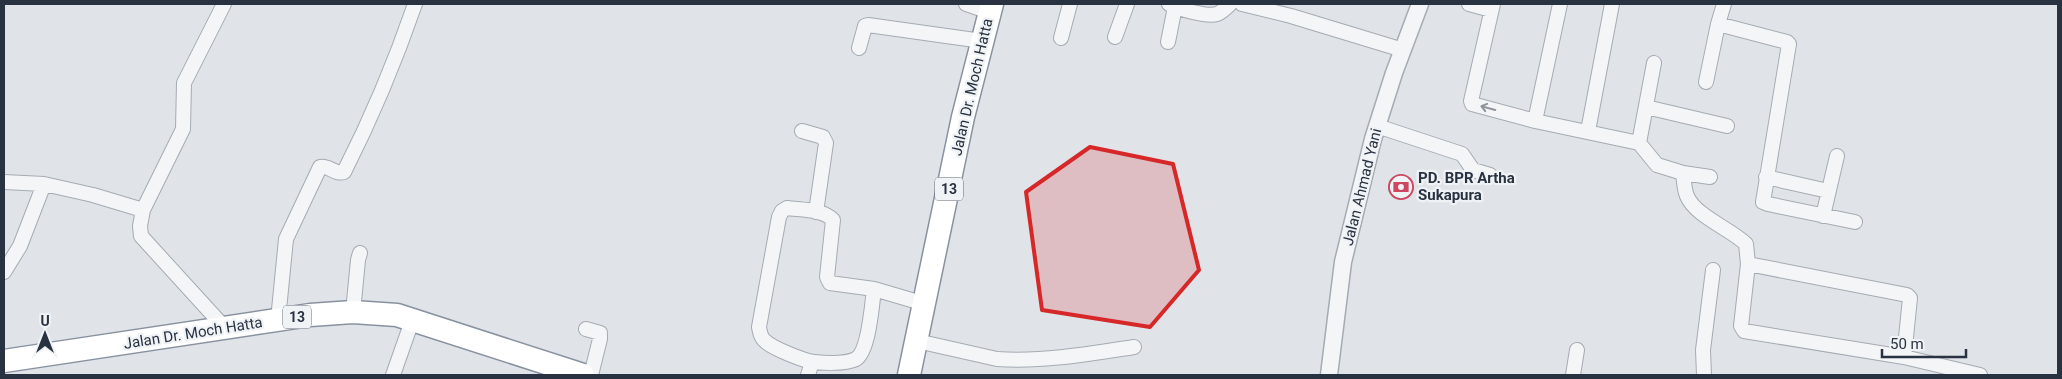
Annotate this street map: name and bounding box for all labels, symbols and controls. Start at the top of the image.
street label: Jalan Dr. Moch Hatta [947,17,997,157]
one-way arrow [1480,102,1496,112]
street label: Jalan Ahmad Yani [1339,126,1385,248]
place label: PD. BPR Artha Sukapura [1418,169,1515,204]
bank icon: PD. BPR Artha Sukapura [1388,174,1414,200]
road number: 13 [935,178,963,200]
road number: 13 [283,306,311,328]
north arrow [20,309,70,359]
text: U [40,313,50,329]
street label: Jalan Dr. Moch Hatta [122,313,264,353]
scale bar [1882,326,1966,358]
text: 50 m [1890,335,1924,353]

